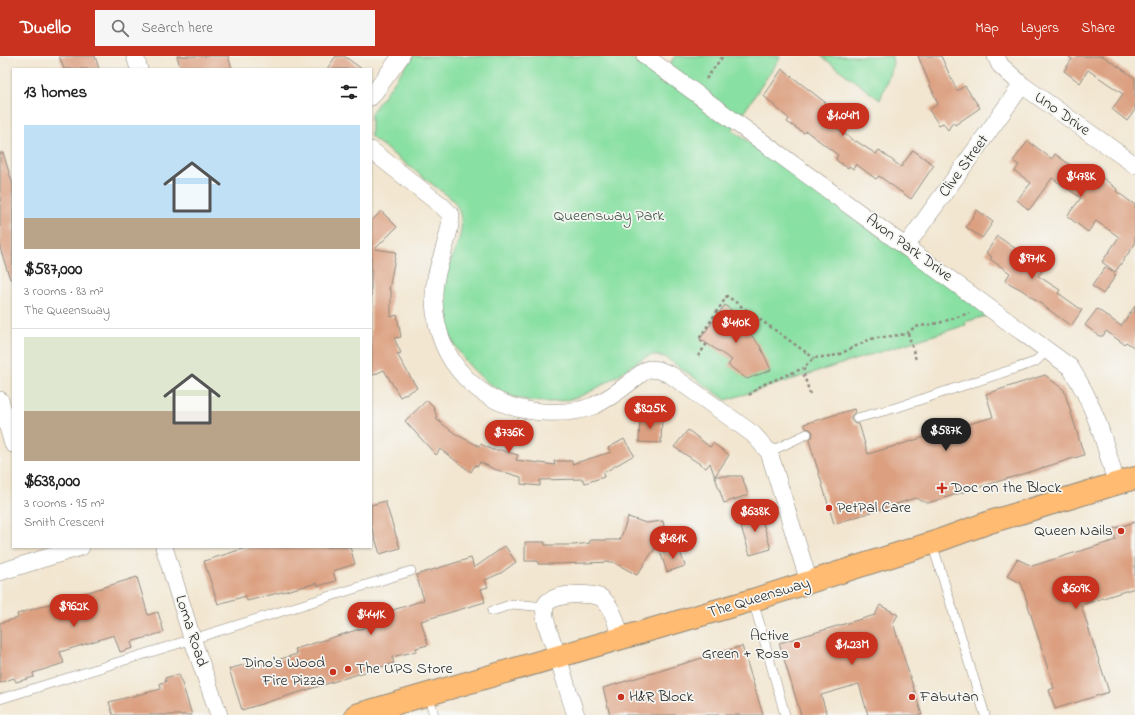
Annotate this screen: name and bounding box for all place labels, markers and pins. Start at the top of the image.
pin: $1.04M [810,103,876,137]
pin: $478K [1053,164,1109,198]
pin: $971K [1004,246,1060,280]
pin: $410K [708,310,764,344]
pin: $825K [622,396,678,430]
pin: $587K [918,418,974,452]
pin: $736K [481,420,537,454]
place label: Doc on the Block [950,476,1062,500]
marker: Doc on the Block [936,482,948,494]
place label: PetPal Care [837,496,912,520]
pin: $638K [727,499,783,533]
marker: PetPal Care [824,503,834,513]
place label: Queen Nails [1034,519,1113,543]
pin: $481K [645,526,701,560]
marker: Queen Nails [1116,526,1126,536]
pin: $609K [1048,576,1104,610]
pin: $962K [46,594,102,628]
pin: $441K [343,602,399,636]
place label: Active Green + Ross [702,624,790,666]
pin: $1.23M [819,632,885,666]
marker: Active Green + Ross [792,640,802,650]
place label: Dino's Wood Fire Pizza [241,651,325,693]
place label: The UPS Store [356,657,454,681]
marker: The UPS Store [343,664,353,674]
marker: Dino's Wood Fire Pizza [328,667,338,677]
place label: H&R Block [629,685,694,709]
place label: Fabutan [919,685,979,709]
marker: H&R Block [616,692,626,702]
marker: Fabutan [907,692,917,702]

